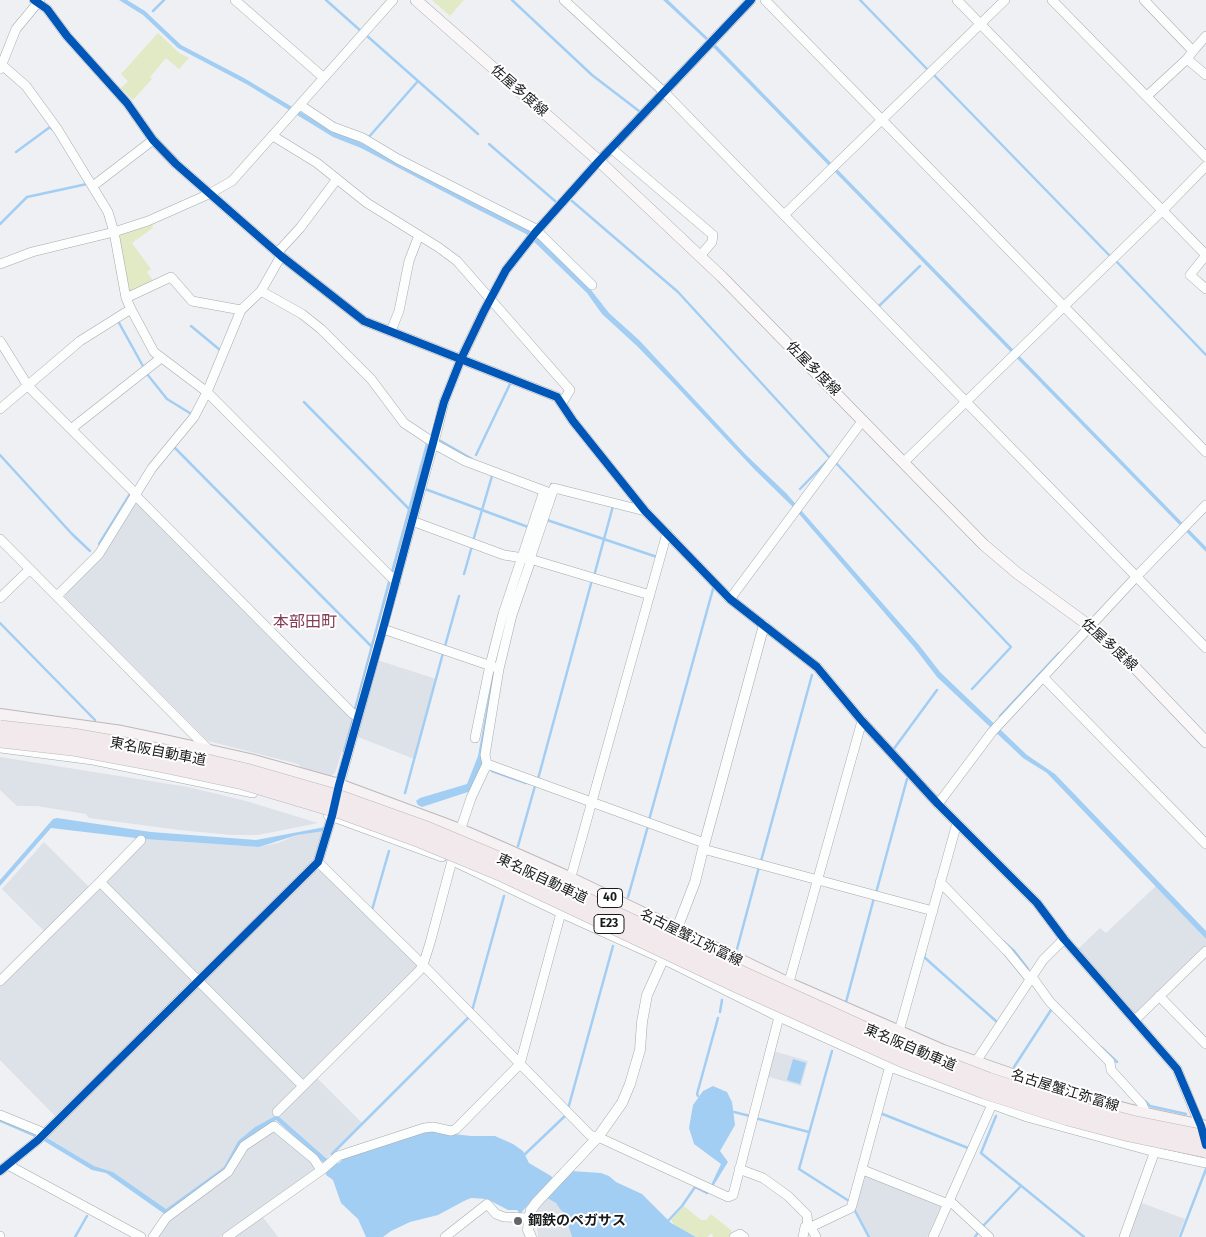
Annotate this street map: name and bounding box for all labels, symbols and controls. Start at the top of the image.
street label: 佐屋多度線 [487,62,551,120]
street label: 佐屋多度線 [782,338,844,400]
district label: 本部田町 [273,613,337,633]
street label: 佐屋多度線 [1077,615,1141,675]
street label: 東名阪自動車道 [108,734,208,770]
street label: 東名阪自動車道 [494,851,590,907]
road number: 40 [598,888,622,908]
street label: 名古屋蟹江弥富線 [637,906,745,970]
road number: E23 [594,914,624,934]
street label: 東名阪自動車道 [862,1021,958,1075]
street label: 名古屋蟹江弥富線 [1009,1067,1121,1115]
place label: 鋼鉄のペガサス [528,1213,626,1229]
marker: 鋼鉄のペガサス [512,1215,524,1227]

